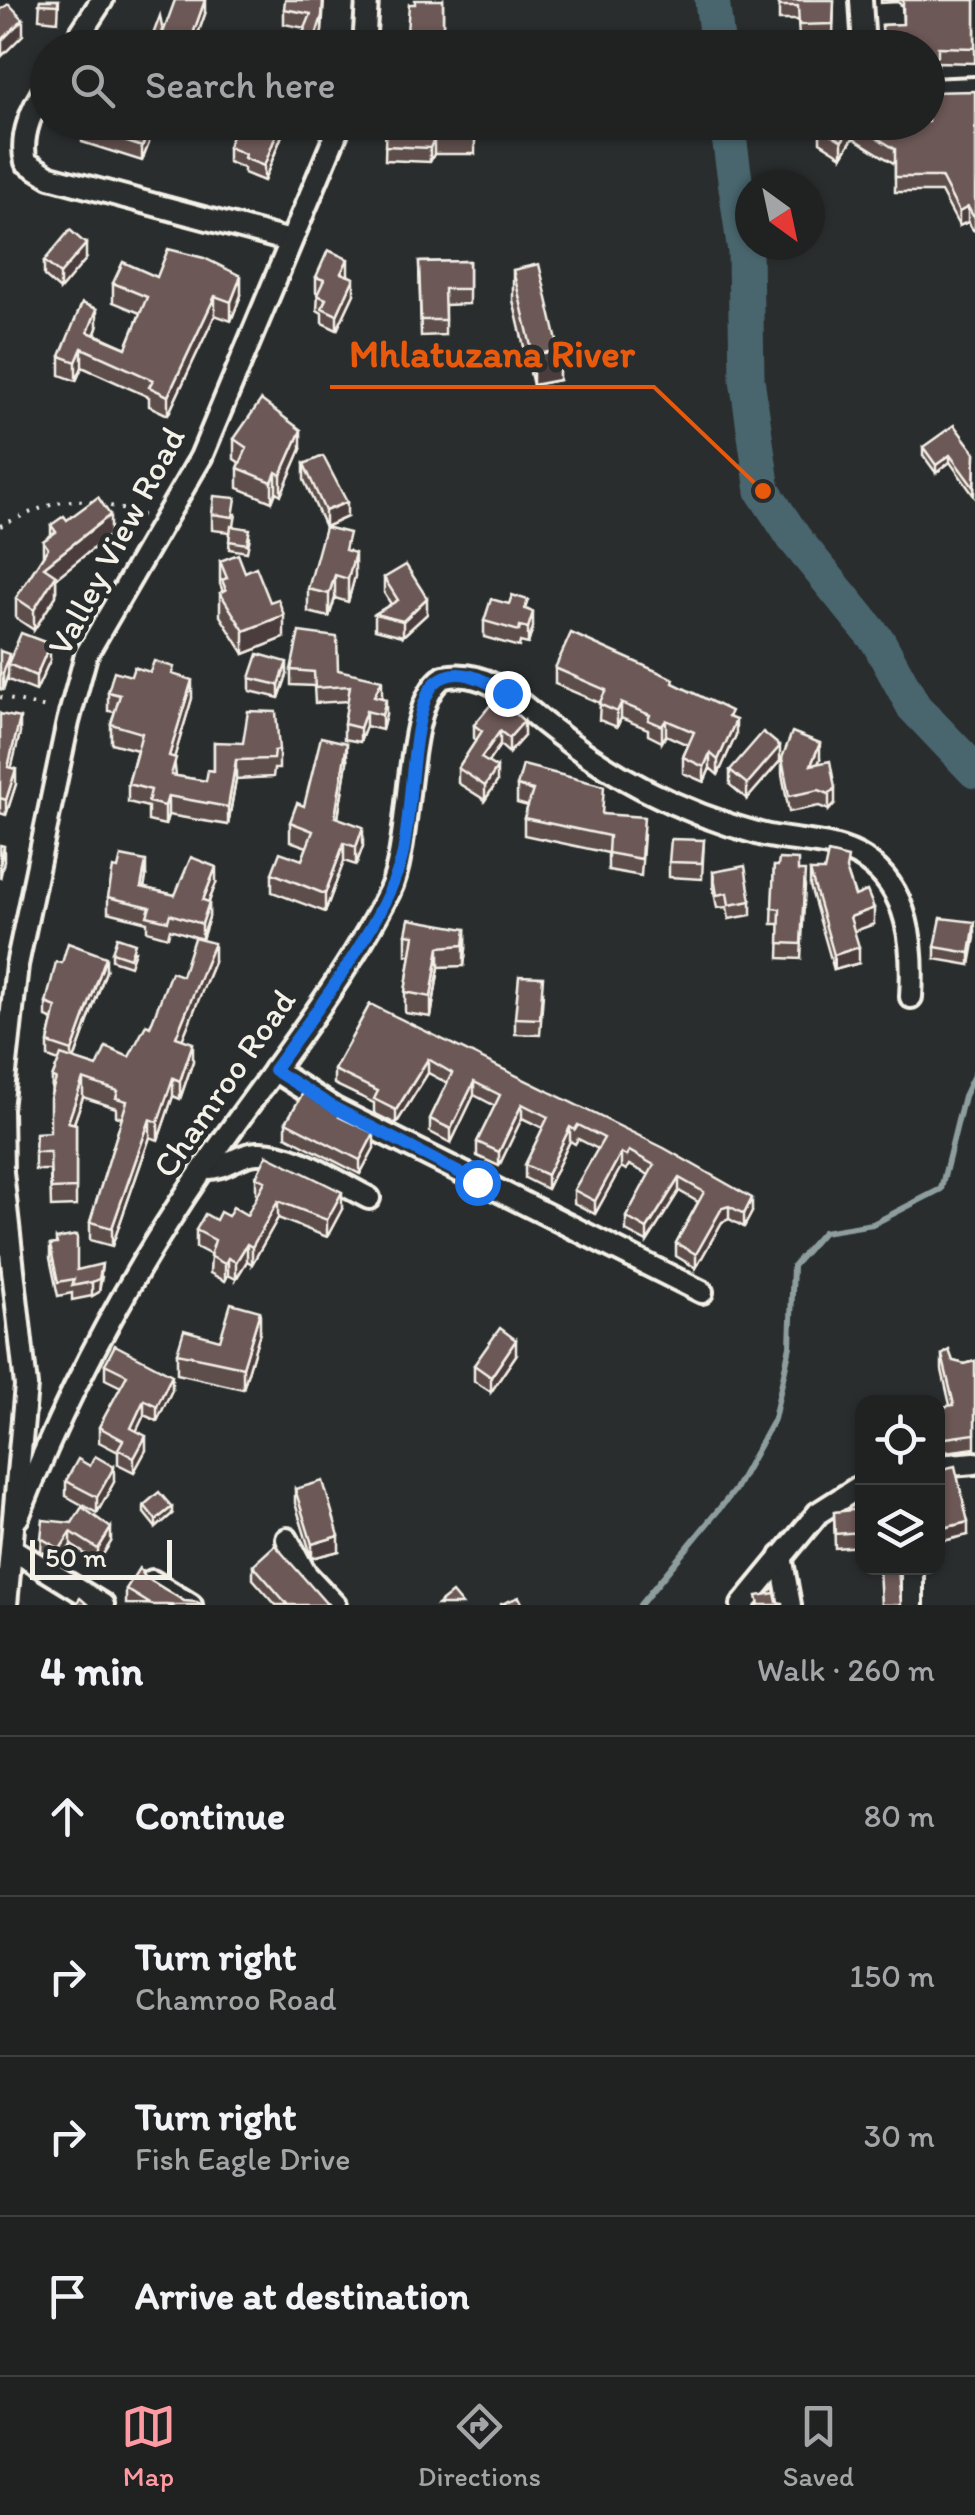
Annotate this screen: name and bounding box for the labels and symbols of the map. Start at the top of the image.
north arrow [735,170,825,260]
callout: Mhlatuzana River [330,319,654,387]
text: Mhlatuzana River [349,331,636,377]
street label: Valley View Road [38,419,194,662]
route end [485,671,531,717]
street label: Chamroo Road [144,981,304,1185]
route start [455,1160,501,1206]
scale bar [30,1535,172,1580]

